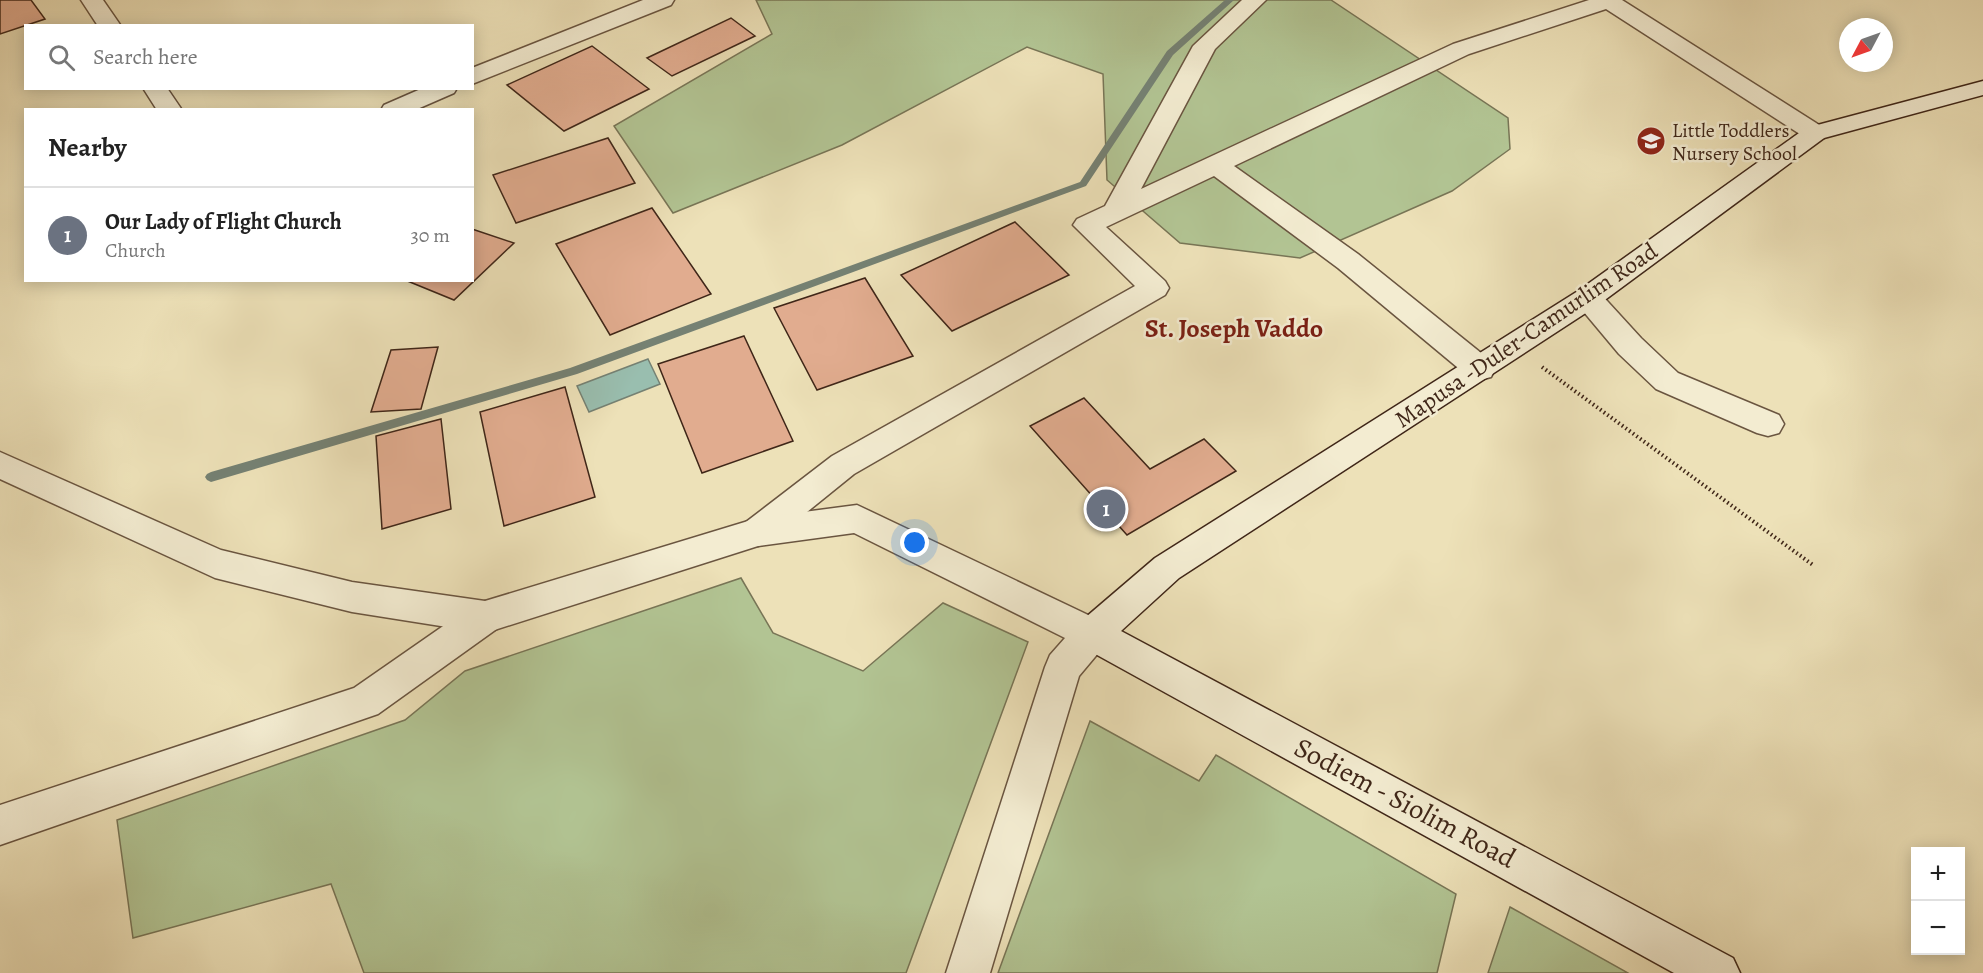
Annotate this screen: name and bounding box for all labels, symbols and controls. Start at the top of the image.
north arrow [1839,18,1893,72]
search box [24,24,474,90]
icon: search [45,41,78,74]
text: Search here [93,42,198,72]
place label: Little Toddlers Nursery School [1672,117,1797,167]
school or university icon: Little Toddlers Nursery School [1635,125,1667,157]
text: Nearby [48,130,127,165]
text: Our Lady of Flight Church [105,207,342,237]
text: 1 [64,222,71,249]
text: 30 m [410,222,450,249]
street label: Mapusa -Duler-Camurlim Road [1388,235,1664,435]
text: Church [105,237,166,264]
district label: St. Joseph Vaddo [1145,311,1323,346]
pin: 1 [1086,486,1126,532]
your location [900,528,929,557]
street label: Sodiem - Siolim Road [1288,729,1523,878]
map controls [1911,847,1965,955]
button: + [1911,847,1965,901]
button: − [1911,901,1965,955]

